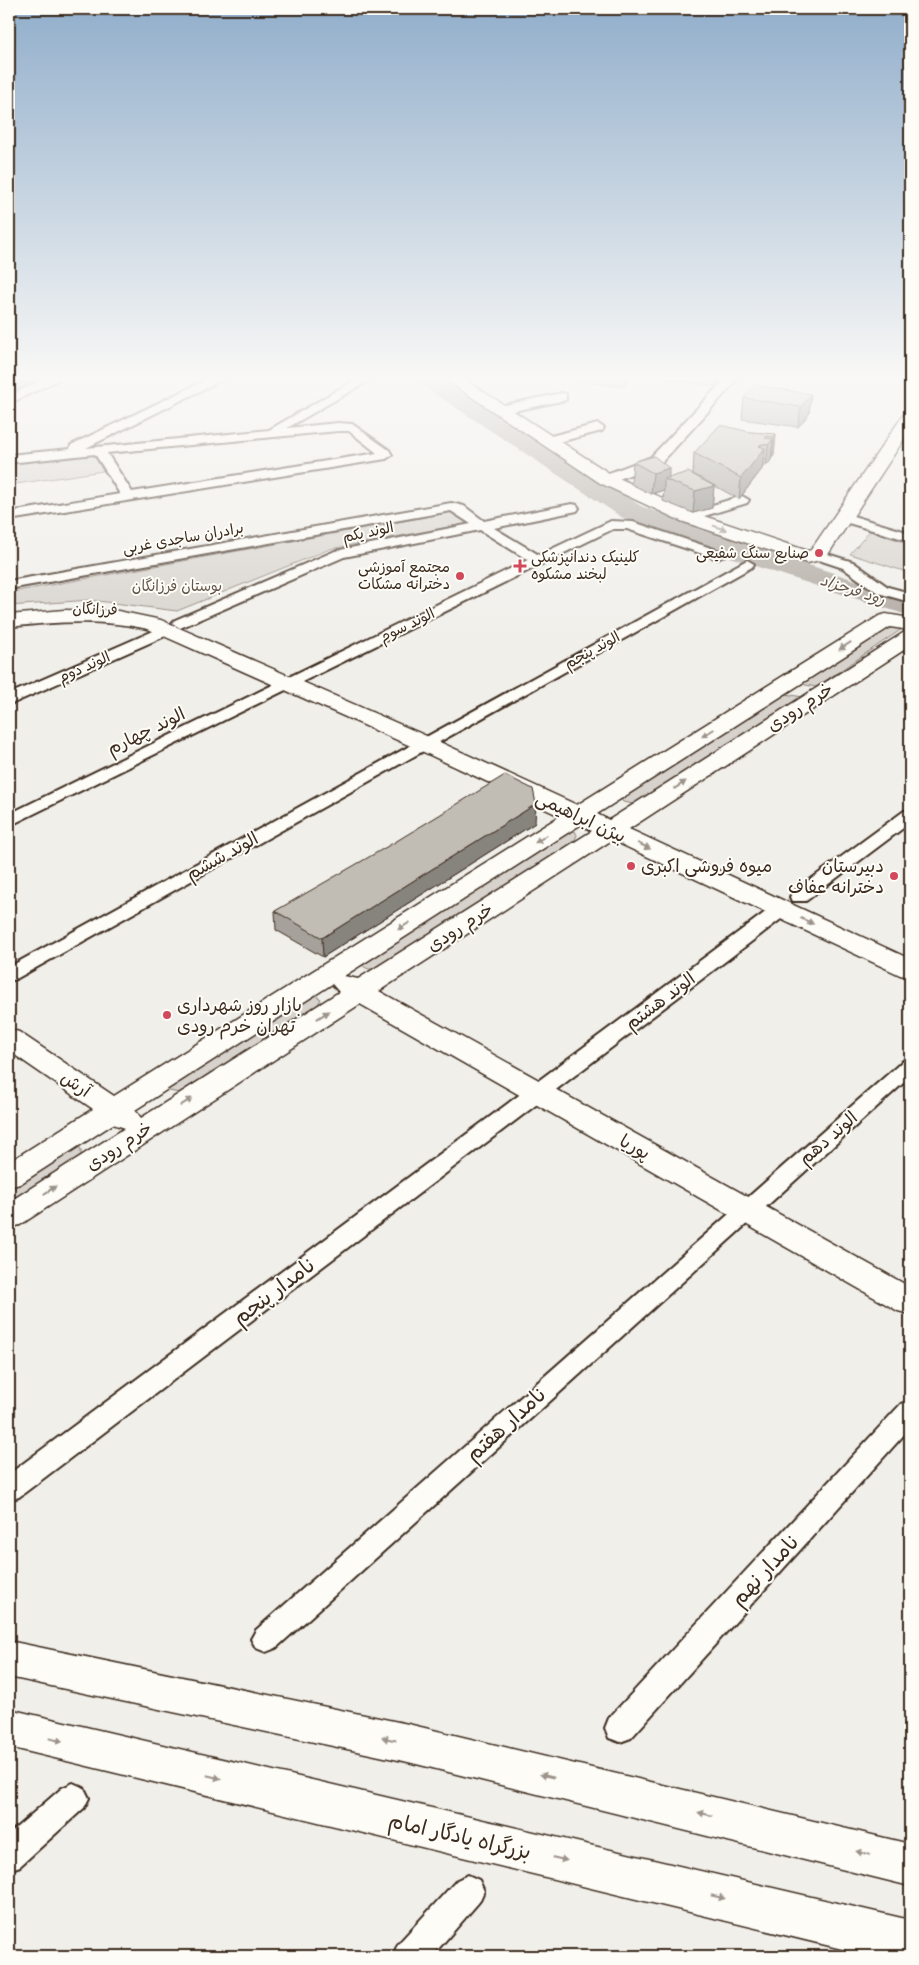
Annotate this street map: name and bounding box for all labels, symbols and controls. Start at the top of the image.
street label: الوند یکم [341,518,396,549]
street label: برادران ساجدی غربی [121,519,245,558]
one-way arrow [713,525,728,532]
place label: صنایع سنگ شفیعی [696,544,809,564]
marker: صنایع سنگ شفیعی [813,547,825,559]
place label: کلینیک دندانپزشکی لبخند مشکوه [531,548,639,584]
place label: مجتمع آموزشی دخترانه مشکات [358,558,450,594]
marker: کلینیک دندانپزشکی لبخند مشکوه [513,559,527,573]
marker: مجتمع آموزشی دخترانه مشکات [454,570,466,582]
water label: رود فرحزاد [818,571,887,610]
park label: بوستان فرزانگان [132,577,222,596]
street label: فرزانگان [72,599,118,620]
street label: الوند سوم [376,604,439,649]
street label: الوند پنجم [561,627,624,675]
one-way arrow [838,641,852,651]
street label: الوند دوم [55,648,114,689]
street label: خرم رودی [763,678,839,739]
street label: الوند چهارم [104,704,190,762]
one-way arrow [701,728,714,737]
one-way arrow [673,780,686,790]
street label: بیژن ابراهیمی [532,787,629,847]
street label: الوند ششم [182,828,263,887]
one-way arrow [534,834,548,843]
one-way arrow [636,841,651,850]
place label: میوه فروشی اکبری [641,856,772,877]
place label: دبیرستان دخترانه عفاف [788,856,884,898]
marker: میوه فروشی اکبری [625,860,637,872]
marker: دبیرستان دخترانه عفاف [888,870,900,882]
street label: خرم رودی [423,898,499,959]
one-way arrow [800,917,814,925]
one-way arrow [397,921,410,930]
street label: الوند هشتم [621,968,701,1037]
place label: بازار روز شهرداری تهران خرم رودی [177,995,302,1040]
marker: بازار روز شهرداری تهران خرم رودی [161,1009,173,1021]
one-way arrow [316,1010,330,1019]
street label: آرش [57,1067,96,1103]
one-way arrow [180,1098,193,1107]
street label: الوند دهم [795,1107,864,1172]
street label: خرم رودی [82,1117,158,1178]
street label: پوریا [615,1131,654,1165]
one-way arrow [43,1186,56,1195]
street label: نامدار پنجم [228,1252,322,1333]
street label: نامدار هفتم [461,1382,554,1469]
street label: نامدار نهم [726,1529,807,1614]
one-way arrow [382,1735,397,1743]
one-way arrow [49,1736,64,1744]
one-way arrow [540,1772,555,1780]
one-way arrow [207,1773,222,1781]
street label: بزرگراه یادگار امام [386,1808,534,1868]
one-way arrow [698,1810,713,1818]
one-way arrow [855,1849,870,1857]
one-way arrow [552,1856,567,1864]
one-way arrow [710,1893,725,1901]

